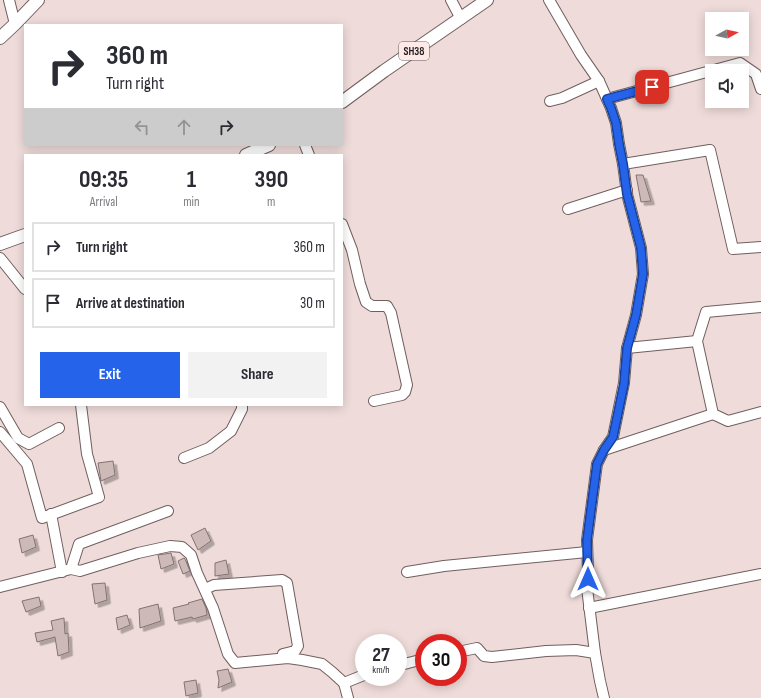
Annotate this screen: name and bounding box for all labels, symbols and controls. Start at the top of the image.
north arrow [705,12,749,56]
map controls [705,12,749,108]
text: 360 m [106,39,168,72]
icon: right [40,40,92,92]
road number: SH38 [399,42,429,60]
button: sound [705,64,749,108]
pin [635,70,669,104]
text: Turn right [106,73,164,94]
icon: arrive [641,76,663,98]
icon: left [131,116,153,138]
icon: ahead [173,116,195,138]
icon: right [215,116,237,138]
text: 09:35 [79,165,128,194]
text: 1 [187,165,196,194]
text: 390 [255,165,288,194]
text: Arrival [90,194,118,210]
text: min [183,194,200,210]
text: m [267,194,275,210]
icon: right [42,236,64,258]
text: Turn right [76,238,128,257]
text: 360 m [293,238,325,257]
icon: arrive [42,292,64,314]
text: Arrive at destination [76,294,185,313]
text: 30 m [300,294,325,313]
button: Exit [40,352,180,398]
button: Share [188,352,327,398]
position arrow [567,558,609,600]
speed limit sign: 30 [415,634,467,686]
text: 27 [372,643,390,667]
text: km/h [372,664,390,676]

